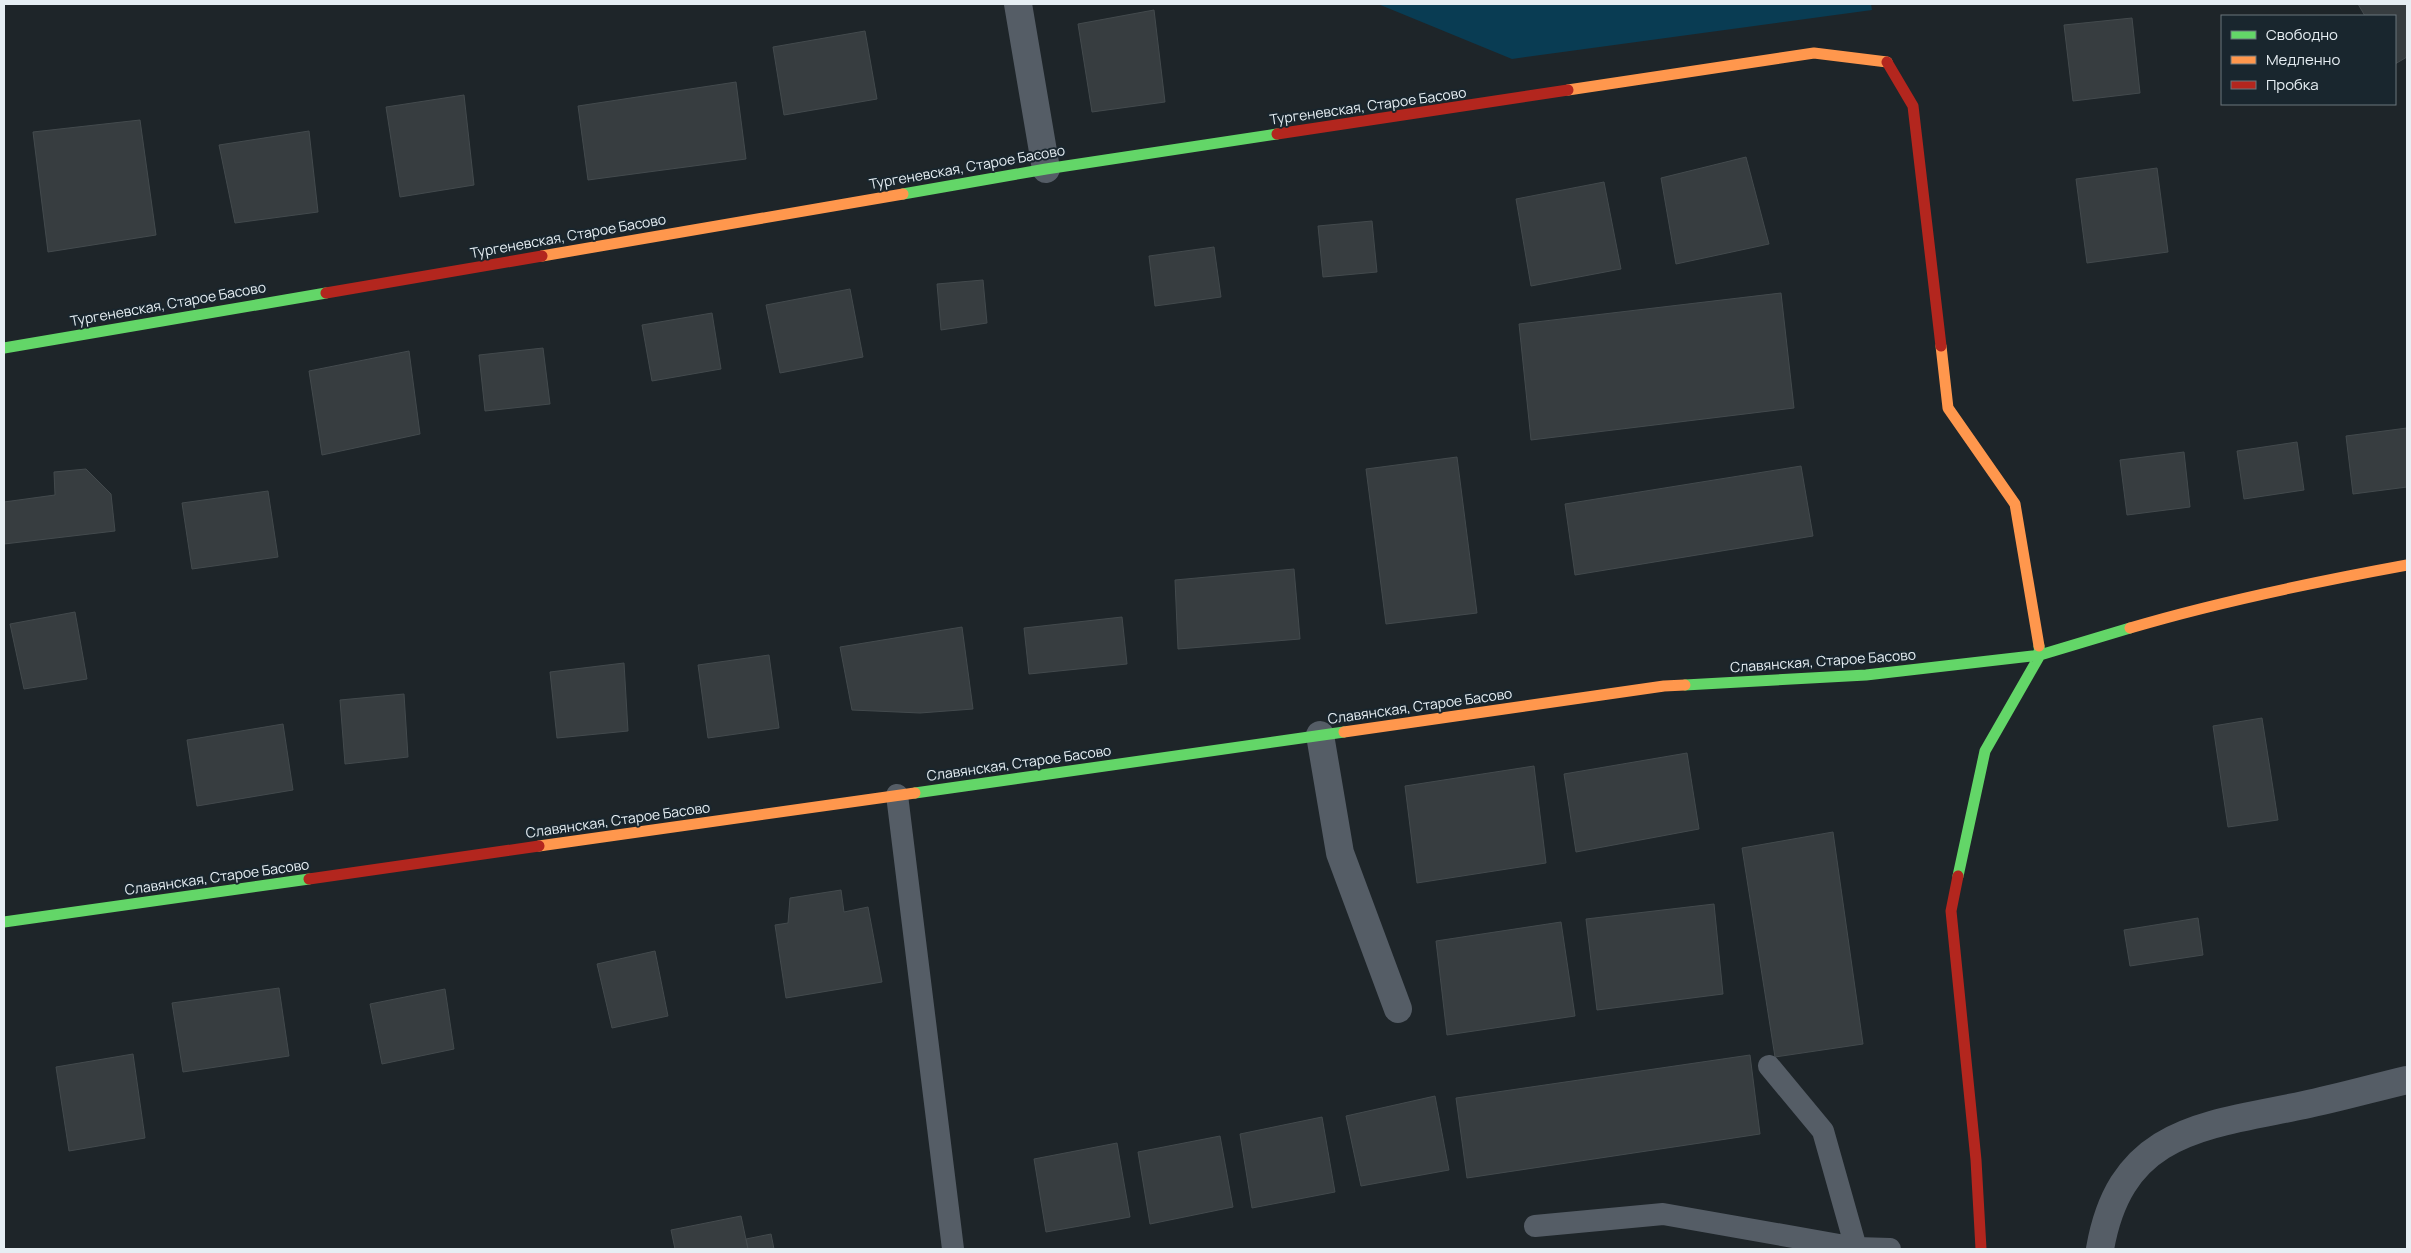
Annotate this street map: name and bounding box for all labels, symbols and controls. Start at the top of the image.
legend [2221,15,2396,105]
text: Свободно [2266,24,2338,45]
text: Медленно [2266,49,2340,70]
text: Пробка [2266,74,2319,95]
street label: Тургеневская, Старое Басово [1268,82,1467,129]
street label: Тургеневская, Старое Басово [868,140,1066,193]
street label: Тургеневская, Старое Басово [469,209,667,262]
street label: Тургеневская, Старое Басово [69,277,267,330]
street label: Славянская, Старое Басово [1729,645,1916,676]
street label: Славянская, Старое Басово [1326,683,1513,728]
street label: Славянская, Старое Басово [925,740,1112,785]
street label: Славянская, Старое Басово [524,797,711,842]
street label: Славянская, Старое Басово [123,854,310,899]

